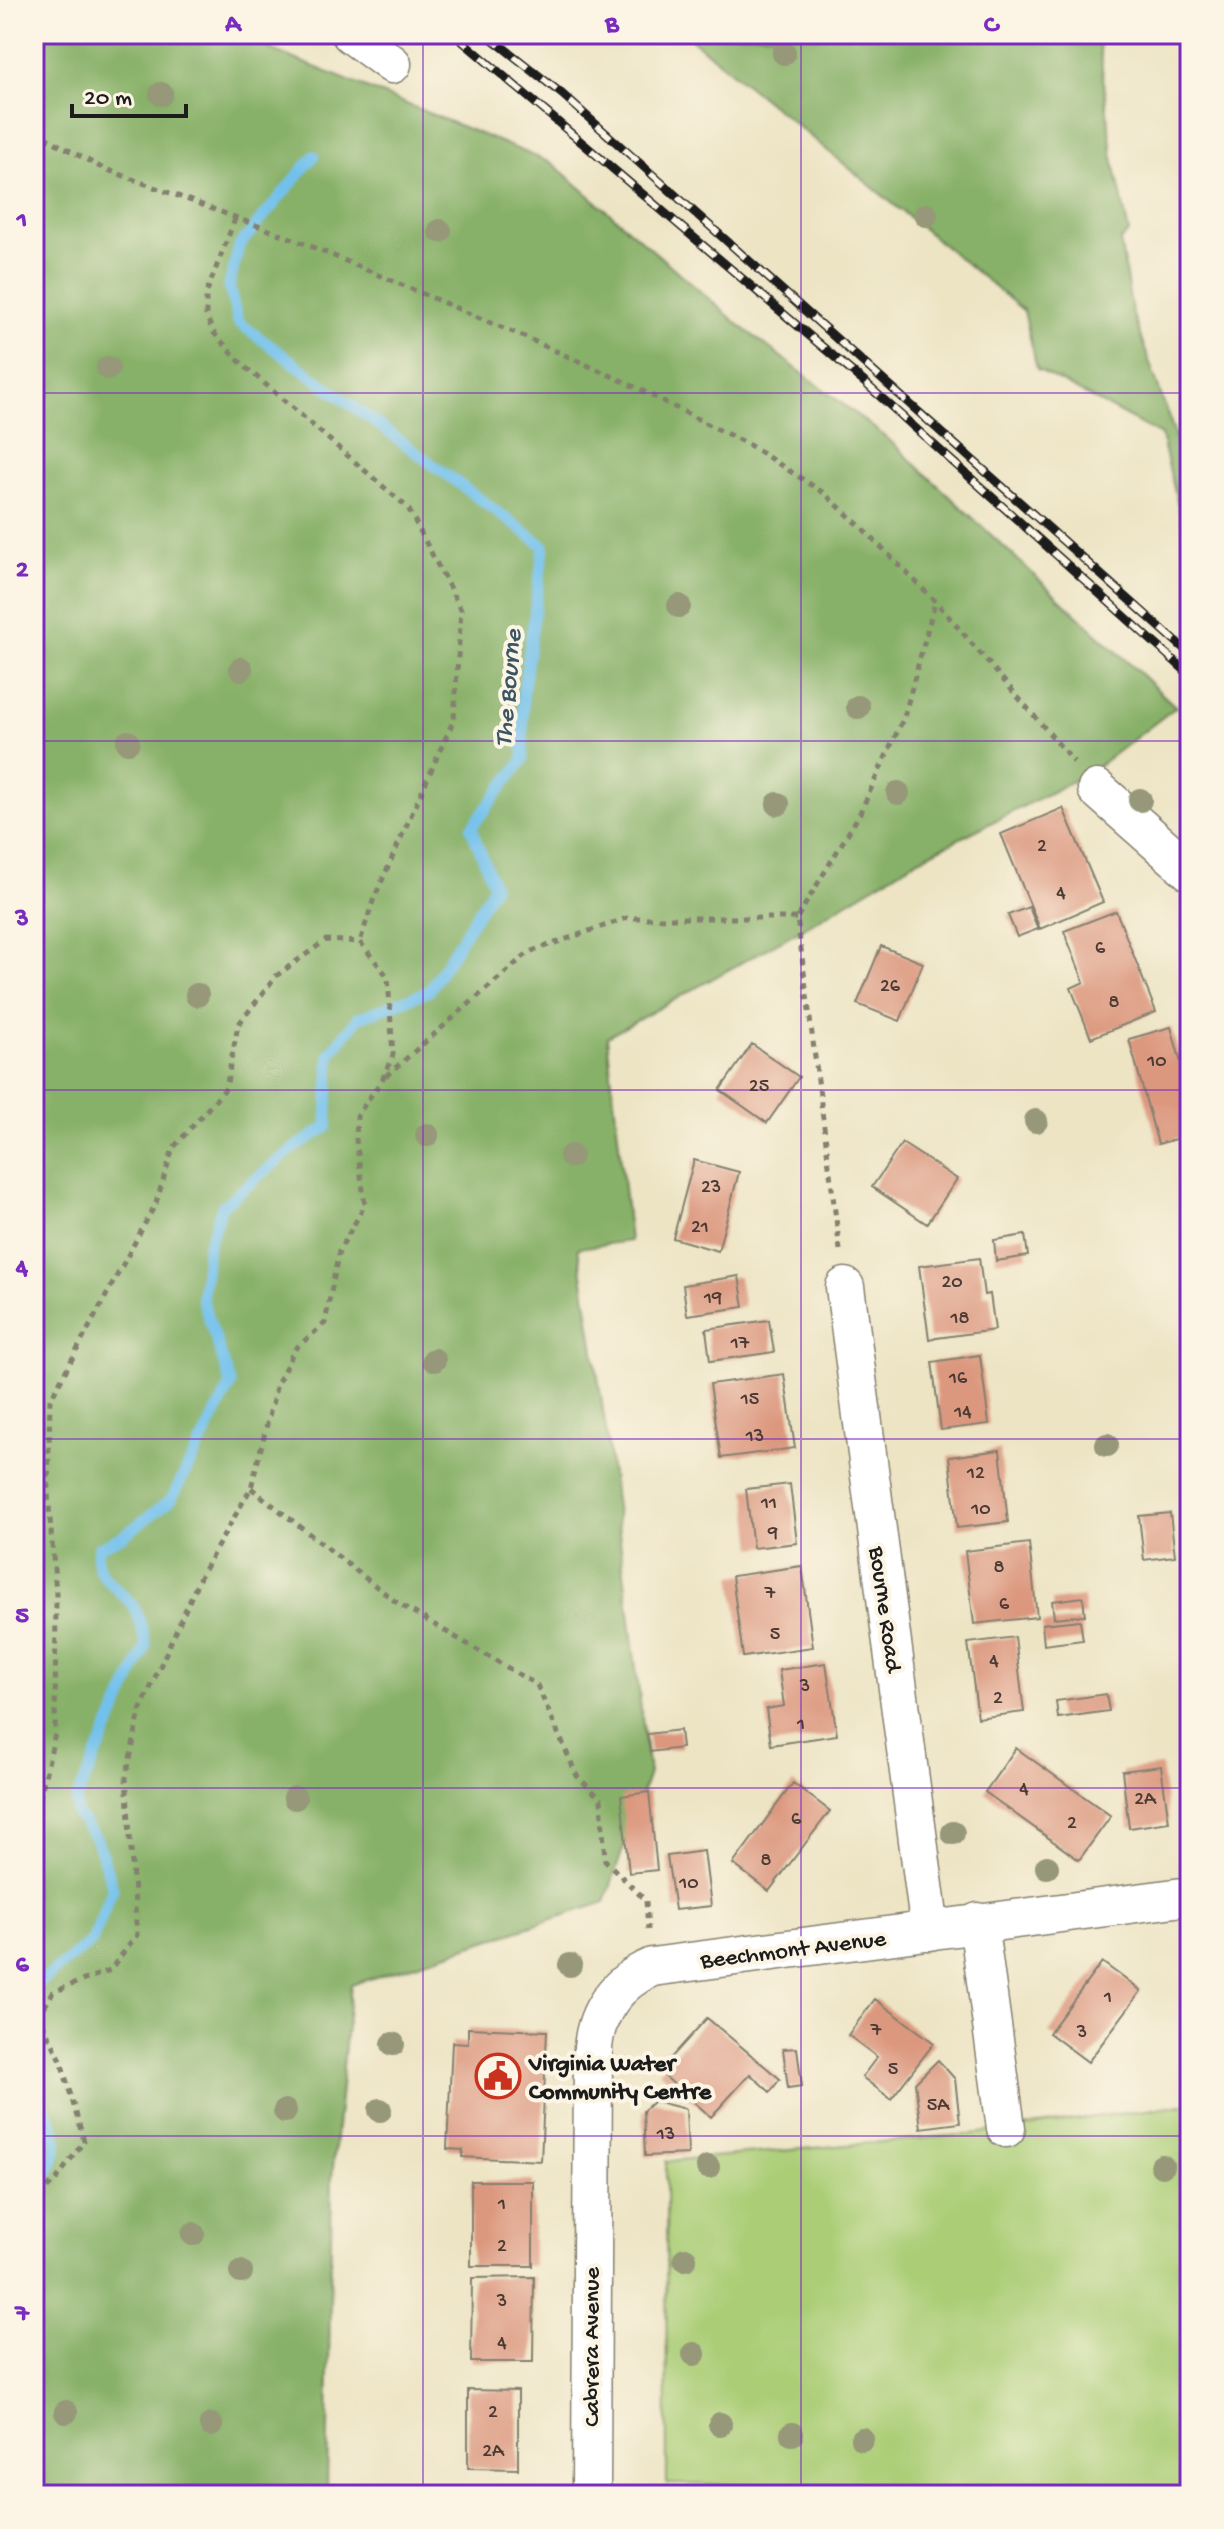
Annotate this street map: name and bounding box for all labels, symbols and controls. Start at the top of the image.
text: A [224,11,242,42]
text: B [604,11,620,42]
text: C [984,11,1001,42]
scale bar [72,68,186,118]
text: 20 m [84,85,132,114]
text: 1 [16,207,27,238]
text: 2 [16,556,29,587]
water label: The Bourne [490,627,531,748]
house number: 2 [1037,836,1047,859]
house number: 4 [1056,883,1066,906]
text: 3 [14,905,29,936]
house number: 6 [1095,938,1106,961]
house number: 26 [880,976,901,999]
house number: 8 [1109,992,1120,1015]
house number: 10 [1146,1051,1167,1074]
house number: 25 [749,1076,769,1099]
house number: 23 [701,1177,721,1200]
house number: 21 [691,1217,709,1240]
text: 4 [15,1254,29,1285]
house number: 20 [941,1272,963,1295]
house number: 19 [703,1288,722,1311]
house number: 18 [949,1308,970,1331]
house number: 17 [730,1333,750,1356]
house number: 16 [948,1368,968,1391]
house number: 15 [740,1389,759,1412]
house number: 14 [953,1402,972,1425]
house number: 13 [745,1426,764,1449]
house number: 12 [966,1463,985,1486]
house number: 11 [760,1493,777,1516]
house number: 10 [970,1499,991,1522]
house number: 9 [767,1523,778,1546]
street label: Bourne Road [860,1544,907,1676]
house number: 8 [994,1557,1005,1580]
house number: 7 [764,1583,776,1606]
house number: 6 [999,1594,1010,1617]
text: 5 [15,1602,29,1633]
house number: 5 [770,1624,780,1647]
house number: 4 [989,1651,999,1674]
house number: 3 [799,1676,810,1699]
house number: 2 [993,1688,1003,1711]
house number: 1 [796,1714,805,1737]
house number: 4 [1019,1779,1029,1802]
house number: 2A [1134,1789,1157,1812]
house number: 6 [791,1809,802,1832]
house number: 2 [1067,1813,1077,1836]
house number: 8 [761,1850,772,1873]
house number: 10 [678,1873,699,1896]
street label: Beechmont Avenue [698,1926,888,1977]
text: 6 [15,1951,29,1982]
house number: 1 [1103,1987,1112,2010]
house number: 7 [870,2020,882,2043]
house number: 3 [1076,2022,1087,2045]
place label: Virginia Water Community Centre [528,2051,713,2108]
public building icon: Virginia Water Community Centre [474,2052,522,2100]
house number: 5 [888,2059,898,2082]
house number: 5A [927,2095,950,2118]
house number: 13 [656,2124,675,2147]
house number: 1 [497,2194,506,2217]
house number: 2 [497,2236,507,2259]
street label: Cabrera Avenue [579,2267,608,2427]
house number: 3 [496,2291,507,2314]
text: 7 [13,2300,30,2331]
house number: 4 [497,2333,507,2356]
house number: 2 [488,2402,498,2425]
house number: 2A [482,2441,505,2464]

